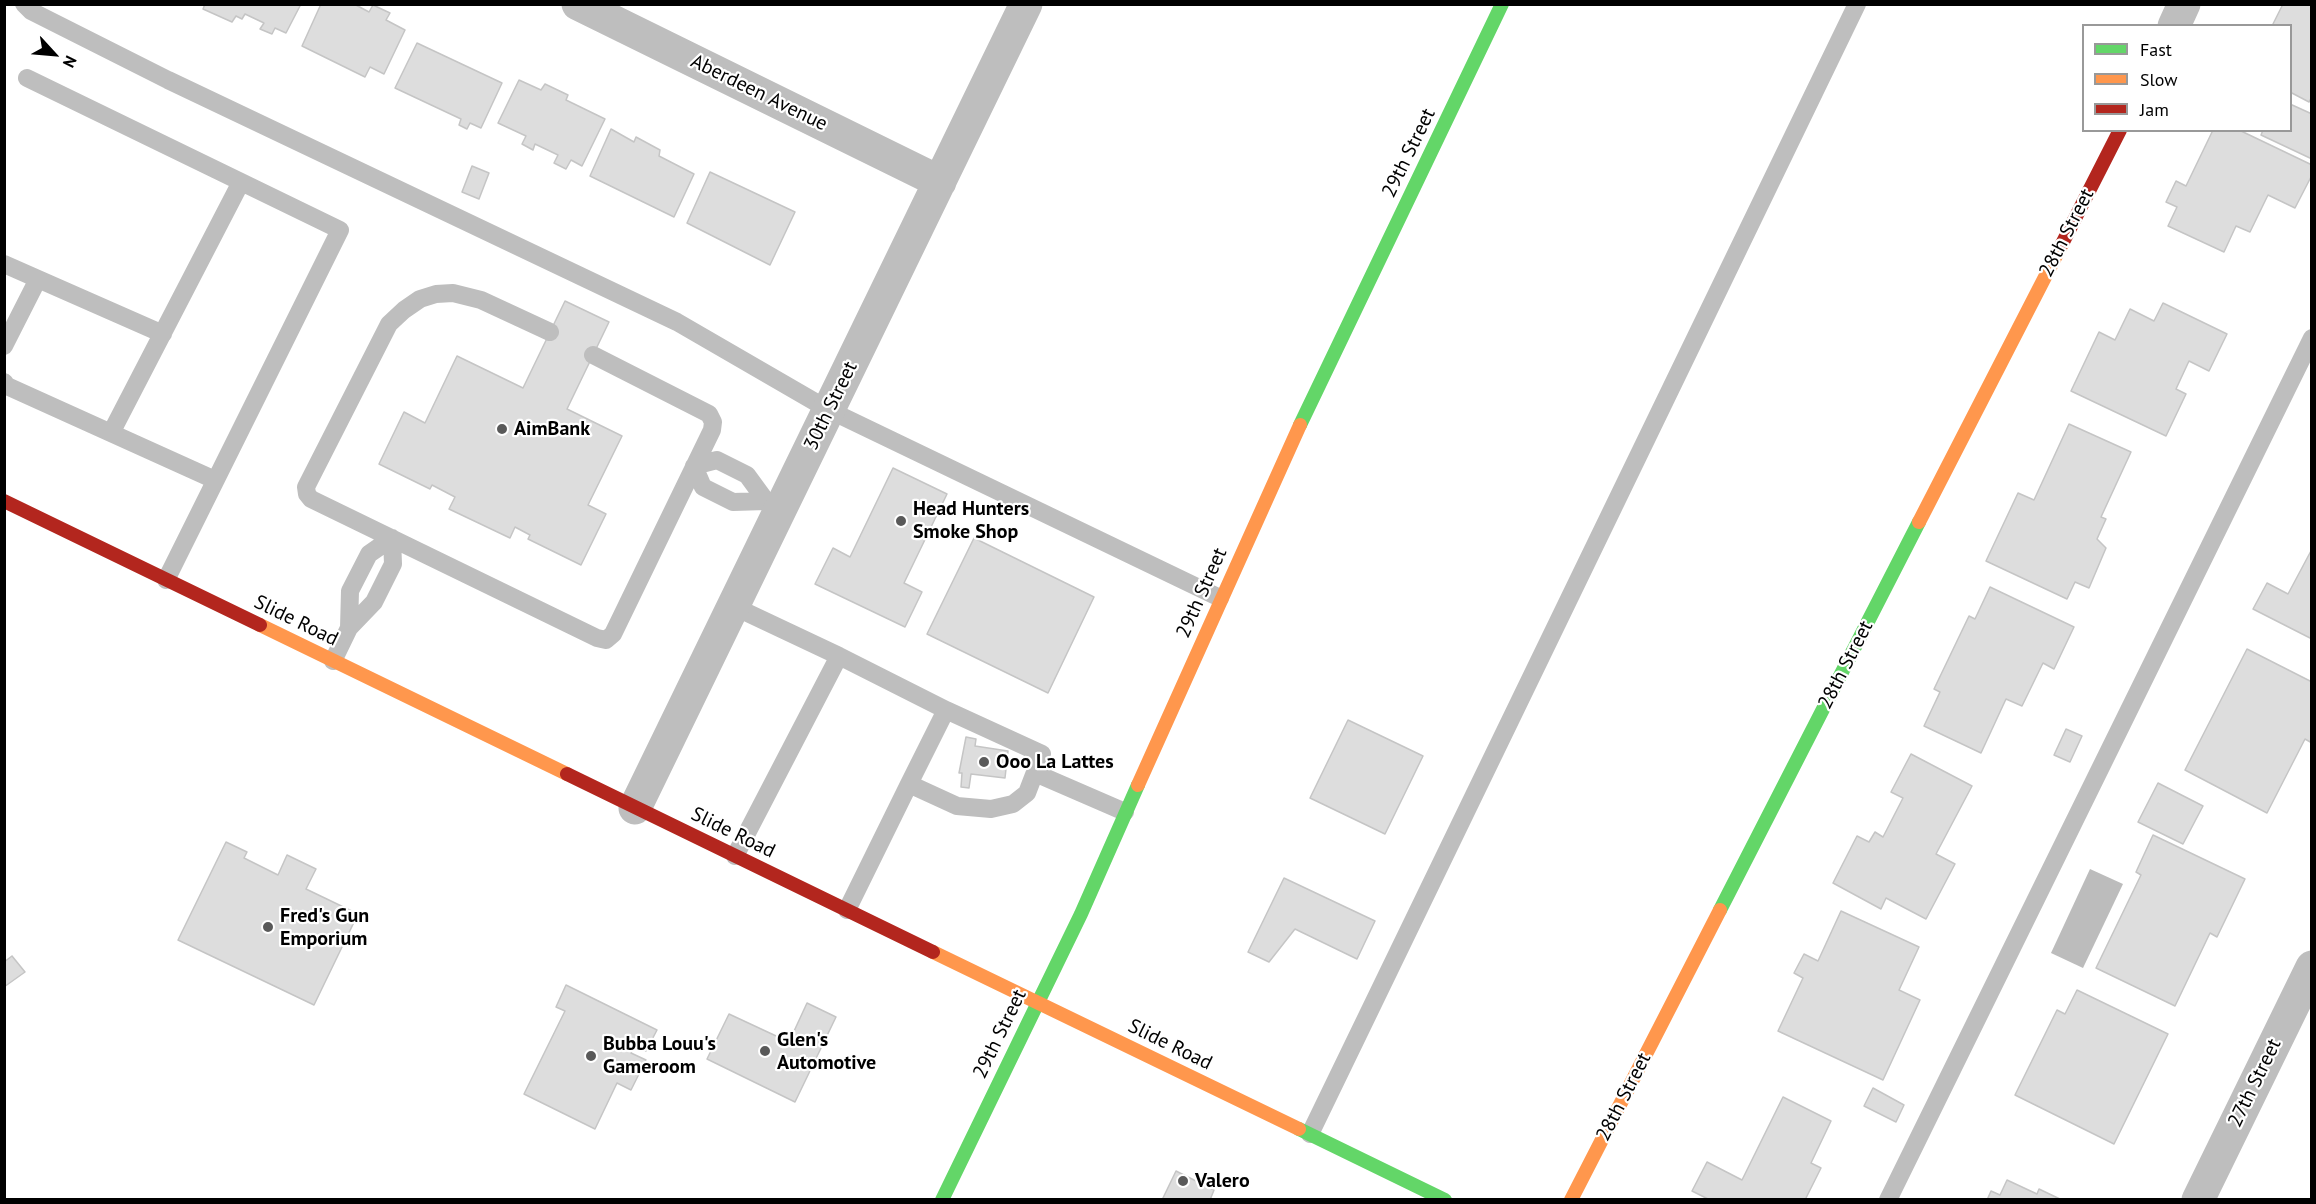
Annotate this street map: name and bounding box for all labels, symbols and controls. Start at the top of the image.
north arrow [24,24,84,84]
legend [2082,24,2292,132]
text: Fast [2140,38,2172,61]
street label: Aberdeen Avenue [687,50,831,136]
text: N [59,53,81,71]
text: Slow [2140,68,2178,91]
text: Jam [2140,98,2169,121]
street label: 29th Street [1377,105,1441,201]
street label: 28th Street [2035,185,2099,281]
street label: 30th Street [799,358,863,454]
place label: AimBank [514,417,590,441]
marker: AimBank [495,422,509,436]
place label: Head Hunters Smoke Shop [913,497,1029,544]
marker: Head Hunters Smoke Shop [894,514,908,528]
street label: 29th Street [1172,544,1232,642]
street label: Slide Road [250,590,342,652]
street label: 28th Street [1814,617,1878,713]
place label: Ooo La Lattes [996,750,1114,774]
marker: Ooo La Lattes [977,755,991,769]
street label: Slide Road [687,802,779,864]
place label: Fred's Gun Emporium [280,904,369,951]
marker: Fred's Gun Emporium [261,920,275,934]
street label: 29th Street [968,986,1032,1082]
street label: Slide Road [1124,1014,1216,1076]
place label: Glen's Automotive [777,1028,876,1075]
place label: Bubba Louu's Gameroom [603,1032,716,1079]
street label: 27th Street [2223,1035,2287,1131]
marker: Glen's Automotive [758,1044,772,1058]
marker: Bubba Louu's Gameroom [584,1049,598,1063]
street label: 28th Street [1592,1049,1656,1145]
place label: Valero [1195,1169,1250,1193]
marker: Valero [1176,1174,1190,1188]

